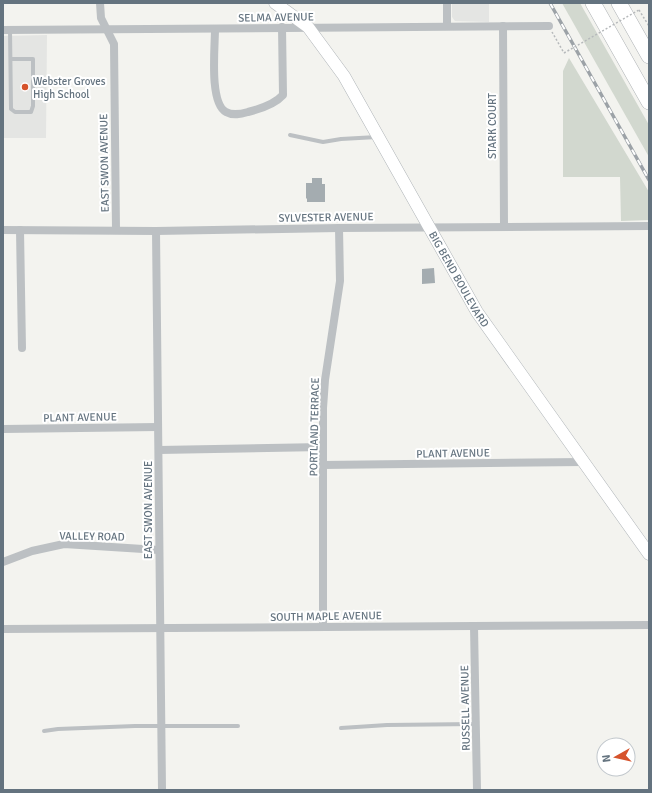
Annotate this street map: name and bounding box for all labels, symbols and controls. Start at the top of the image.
street label: SELMA AVENUE [238,10,314,25]
place label: Webster Groves High School [33,75,106,101]
marker: Webster Groves High School [20,82,30,92]
street label: STARK COURT [486,92,499,159]
street label: EAST SWON AVENUE [97,114,112,212]
street label: SYLVESTER AVENUE [278,210,374,225]
street label: BIG BEND BOULEVARD [426,229,492,330]
street label: PORTLAND TERRACE [307,377,322,477]
street label: PLANT AVENUE [43,410,117,425]
street label: PLANT AVENUE [416,446,490,461]
street label: EAST SWON AVENUE [142,461,155,559]
street label: VALLEY ROAD [59,529,125,544]
street label: SOUTH MAPLE AVENUE [270,609,382,624]
street label: RUSSELL AVENUE [458,665,473,751]
north arrow [596,737,636,777]
text: N [600,754,614,763]

